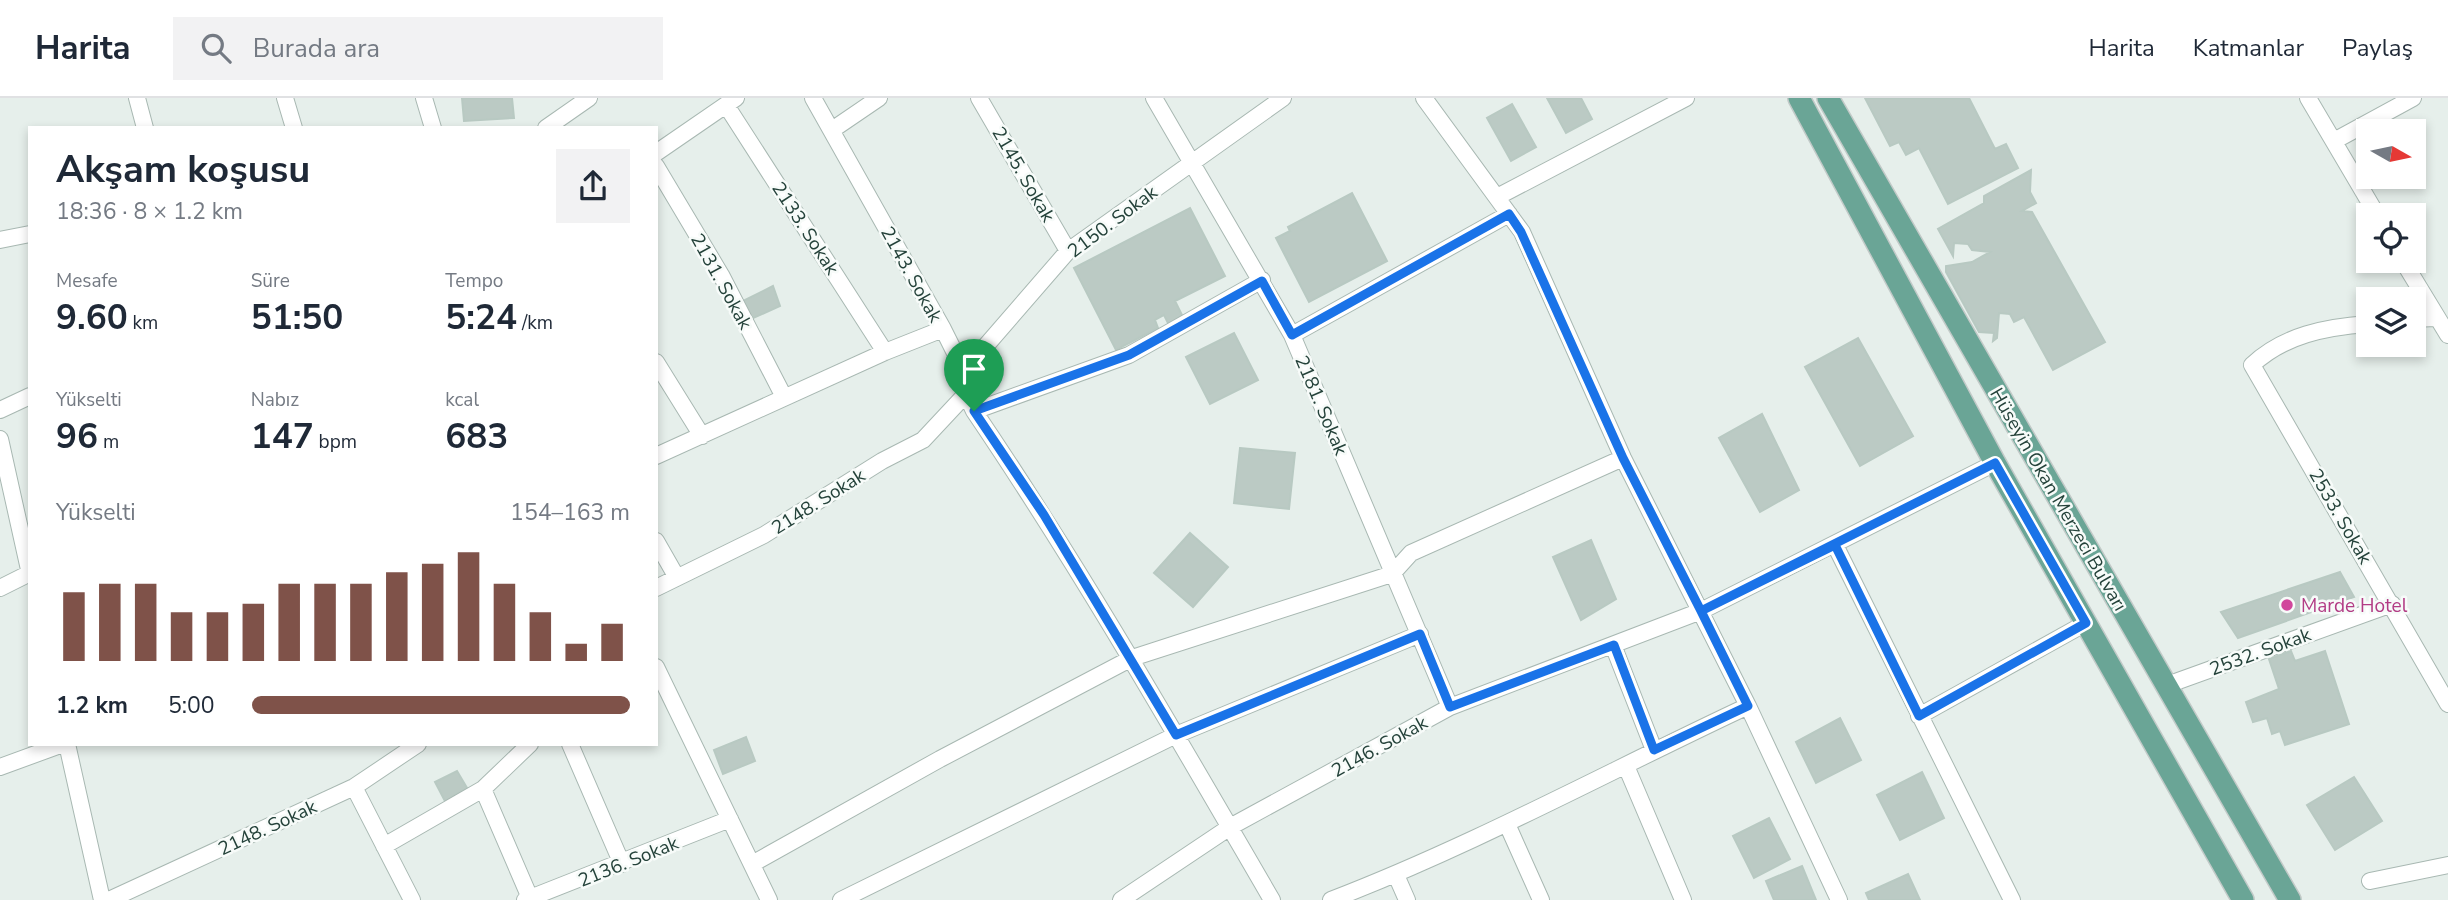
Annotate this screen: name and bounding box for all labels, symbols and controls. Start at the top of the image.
search box [173,17,663,80]
text: Harita [35,26,131,71]
icon: search [197,29,235,67]
text: Burada ara [253,31,380,66]
text: Harita [2088,32,2155,64]
text: Katmanlar [2193,32,2304,64]
text: Paylaş [2342,32,2413,64]
north arrow [2356,119,2426,189]
map controls [2356,119,2426,357]
street label: 2145. Sokak [985,122,1061,227]
text: Akşam koşusu [56,144,310,195]
button: share [556,149,630,223]
street label: 2133. Sokak [765,177,845,281]
street label: 2150. Sokak [1062,179,1163,264]
text: 18:36 · 8 × 1.2 km [56,196,243,227]
button: locate [2356,203,2426,273]
street label: 2143. Sokak [874,222,948,328]
street label: 2131. Sokak [684,229,758,335]
text: Mesafe [56,268,118,294]
text: Süre [251,268,290,294]
text: Tempo [445,268,503,294]
button: layers [2356,287,2426,357]
text: 9.60 [56,294,128,341]
text: 51:50 [251,294,343,341]
text: 5:24 [445,294,517,341]
text: km [128,310,158,336]
text: /km [517,310,553,336]
pin [944,339,1004,411]
icon: arrive [955,350,993,388]
street label: 2181. Sokak [1288,352,1354,460]
street label: Hüseyin Okan Merzeci Bulvarı [1983,383,2133,616]
text: Yükselti [56,387,122,413]
text: Nabız [251,387,299,413]
text: kcal [445,387,479,413]
text: 96 [56,413,98,460]
text: 147 [251,413,314,460]
text: 683 [445,413,508,460]
text: m [98,429,119,455]
text: bpm [314,429,357,455]
street label: 2148. Sokak [767,462,871,541]
street label: 2533. Sokak [2302,464,2378,569]
text: Yükselti [56,497,136,528]
text: 154–163 m [510,497,630,528]
place label: Marde Hotel [2301,593,2408,619]
marker: Marde Hotel [2279,597,2295,613]
street label: 2532. Sokak [2206,621,2315,682]
text: 1.2 km [56,690,128,721]
text: 5:00 [168,690,215,721]
street label: 2146. Sokak [1327,710,1433,784]
street label: 2148. Sokak [214,794,321,862]
street label: 2136. Sokak [574,830,683,894]

